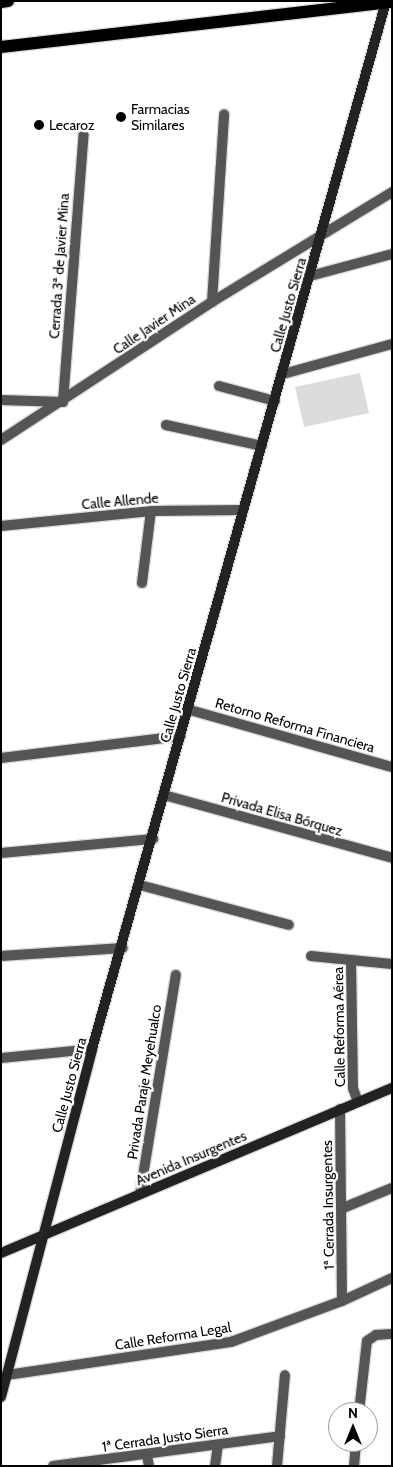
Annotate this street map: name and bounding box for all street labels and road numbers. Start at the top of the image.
street label: Cerrada 3ª de Javier Mina [46,193,72,339]
street label: Calle Justo Sierra [266,256,310,354]
street label: Calle Javier Mina [110,290,198,358]
street label: Calle Allende [81,489,159,513]
street label: Calle Justo Sierra [156,646,200,744]
street label: Retorno Reforma Financiera [213,694,377,756]
street label: Privada Elisa Bórquez [219,789,345,839]
street label: Calle Reforma Aérea [330,967,348,1087]
street label: Privada Paraje Meyehualco [123,1003,165,1161]
street label: Calle Justo Sierra [48,1036,90,1134]
street label: Avenida Insurgentes [133,1127,249,1189]
street label: 1ª Cerrada Insurgentes [318,1140,338,1270]
street label: Calle Reforma Legal [114,1319,232,1353]
street label: 1ª Cerrada Justo Sierra [101,1421,229,1455]

